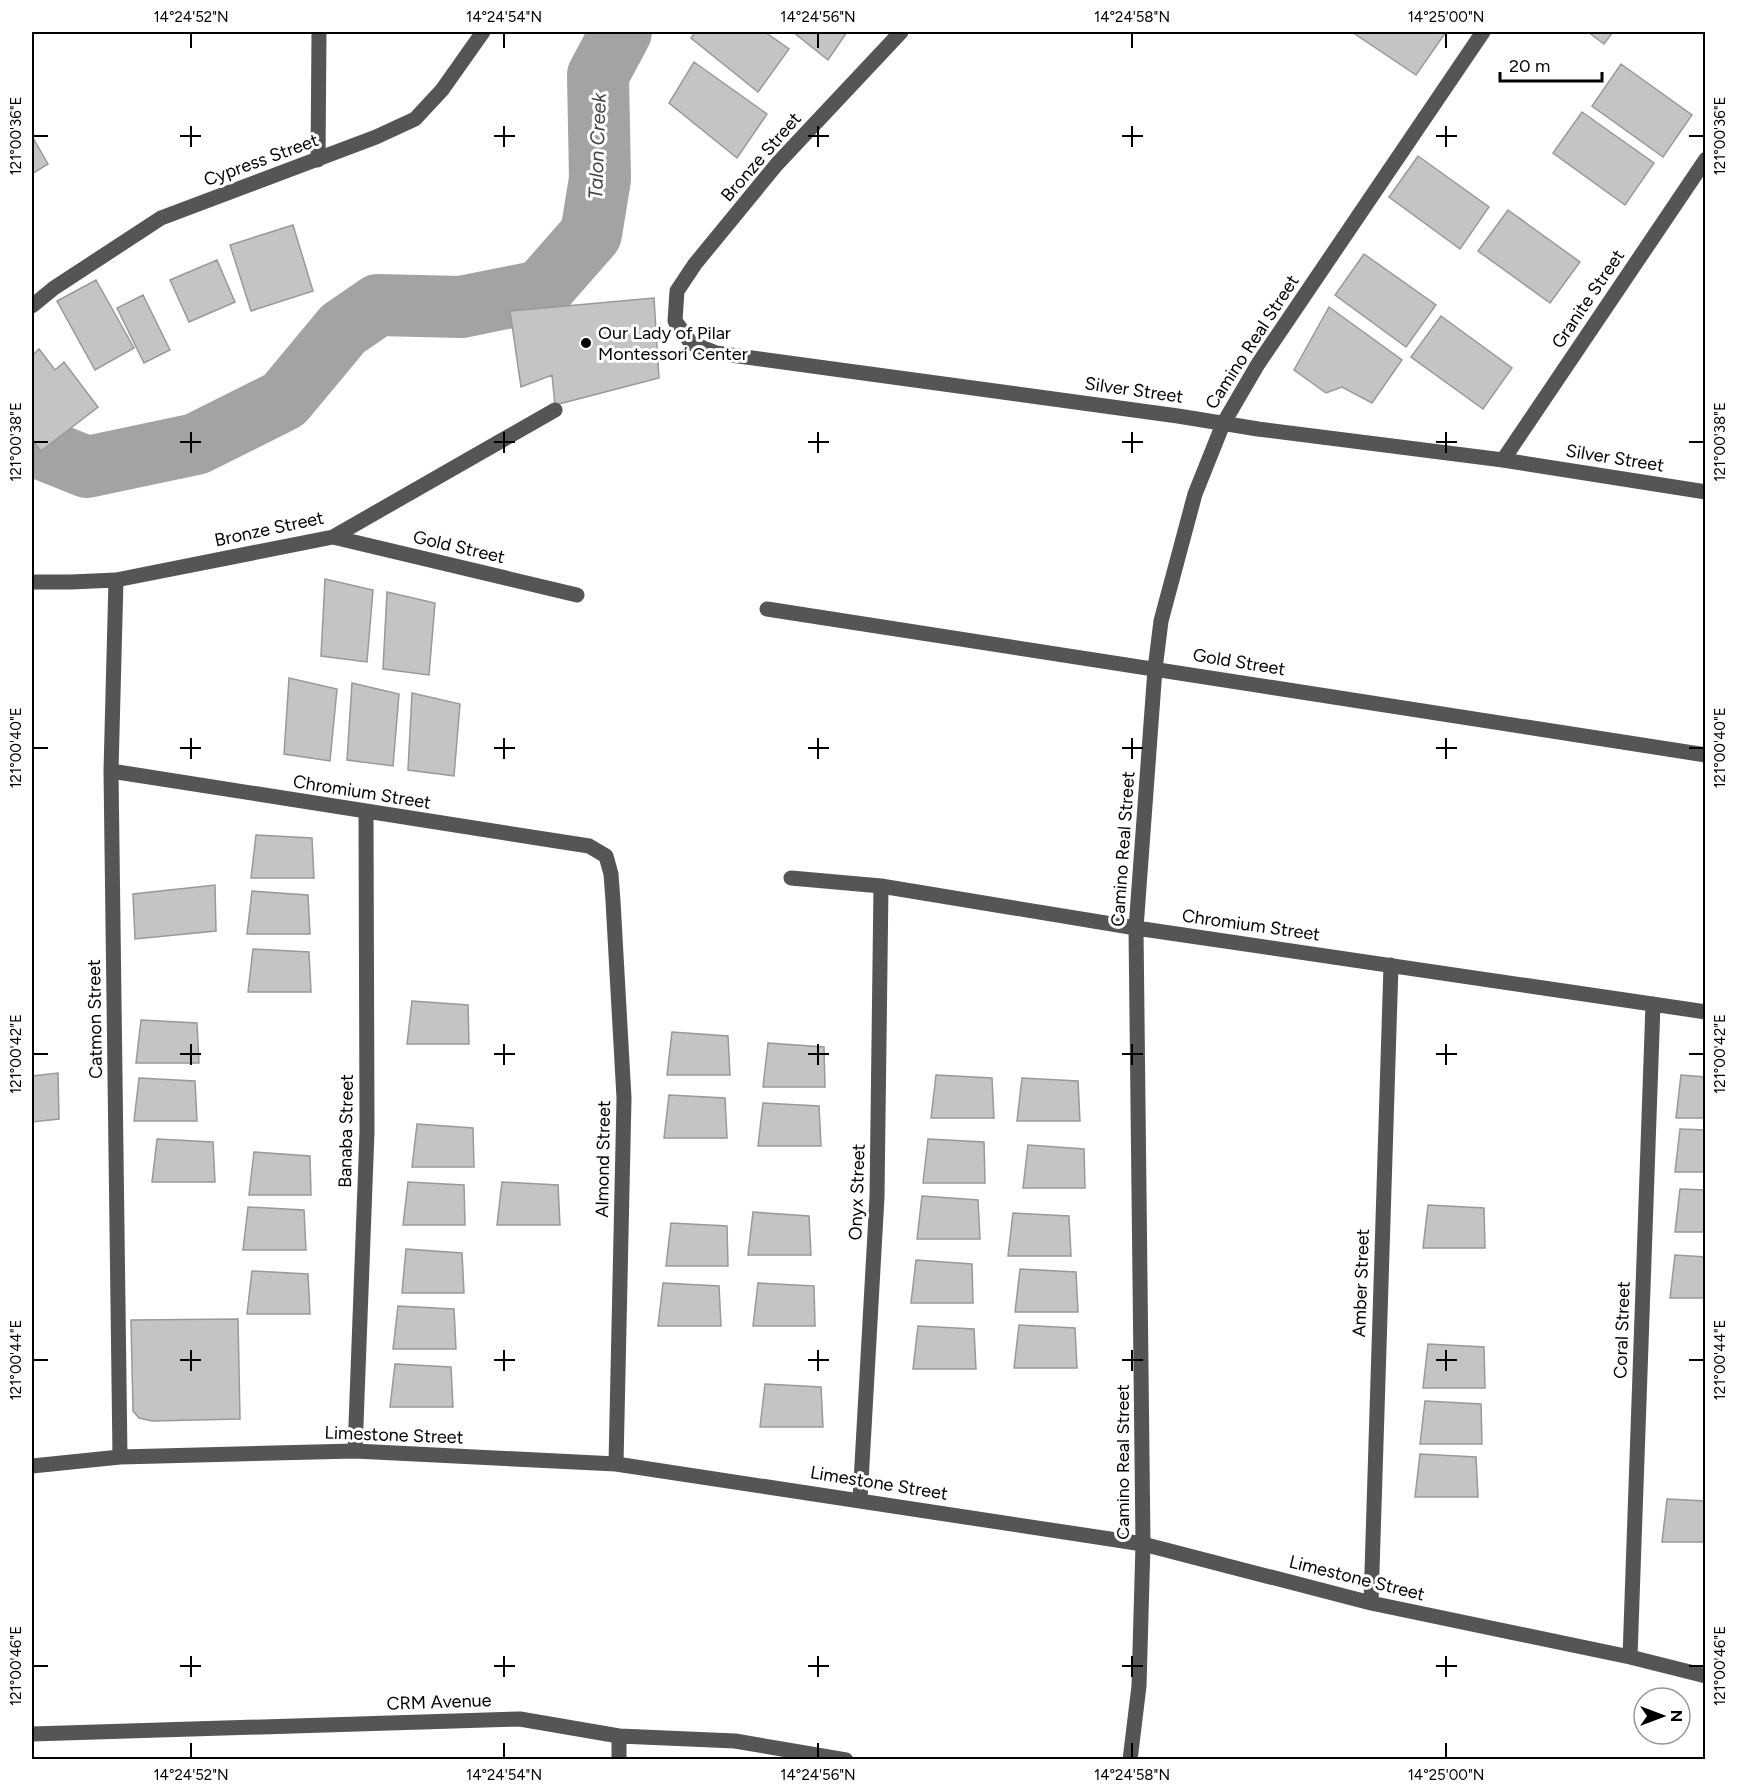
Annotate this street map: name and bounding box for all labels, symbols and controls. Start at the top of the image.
text: 14°24'52"N [153,8,229,26]
text: 14°24'54"N [466,8,542,26]
text: 14°24'56"N [780,8,856,26]
text: 14°24'58"N [1094,8,1170,26]
text: 14°25'00"N [1408,8,1484,26]
scale bar [1500,45,1602,83]
text: 20 m [1509,55,1550,77]
water label: Talon Creek [583,91,611,200]
text: 121°00'36"E [7,97,25,175]
text: 121°00'36"E [1711,97,1729,175]
street label: Bronze Street [716,108,806,206]
street label: Cypress Street [201,129,322,191]
street label: Granite Street [1547,245,1629,353]
street label: Camino Real Street [1200,271,1304,413]
place label: Our Lady of Pilar Montessori Center [598,322,748,365]
marker: Our Lady of Pilar Montessori Center [579,336,593,350]
street label: Silver Street [1083,372,1185,408]
text: 121°00'38"E [7,402,25,482]
text: 121°00'38"E [1711,402,1729,482]
street label: Silver Street [1564,439,1666,477]
street label: Bronze Street [212,507,326,551]
street label: Gold Street [411,526,507,568]
street label: Gold Street [1191,644,1287,680]
text: 121°00'40"E [7,707,25,789]
text: 121°00'40"E [1711,707,1729,789]
street label: Chromium Street [292,770,433,814]
street label: Camino Real Street [1107,770,1139,927]
street label: Chromium Street [1181,904,1322,946]
street label: Catmon Street [83,959,107,1079]
text: 121°00'42"E [7,1014,25,1094]
text: 121°00'42"E [1711,1014,1729,1094]
street label: Banaba Street [334,1074,358,1188]
street label: Almond Street [591,1100,615,1218]
street label: Onyx Street [844,1143,870,1241]
street label: Amber Street [1348,1228,1374,1338]
street label: Coral Street [1609,1281,1635,1379]
text: 121°00'44"E [7,1320,25,1400]
text: 121°00'44"E [1711,1320,1729,1400]
street label: Camino Real Street [1112,1384,1134,1540]
street label: Limestone Street [324,1422,464,1448]
street label: Limestone Street [809,1461,950,1505]
street label: Limestone Street [1287,1551,1427,1606]
text: 121°00'46"E [7,1626,25,1706]
text: 121°00'46"E [1711,1626,1729,1706]
north arrow [1632,1686,1692,1746]
street label: CRM Avenue [386,1689,492,1715]
text: N [1667,1710,1686,1722]
text: 14°24'52"N [153,1766,229,1784]
text: 14°24'54"N [466,1766,542,1784]
text: 14°24'56"N [780,1766,856,1784]
text: 14°24'58"N [1094,1766,1170,1784]
text: 14°25'00"N [1408,1766,1484,1784]

